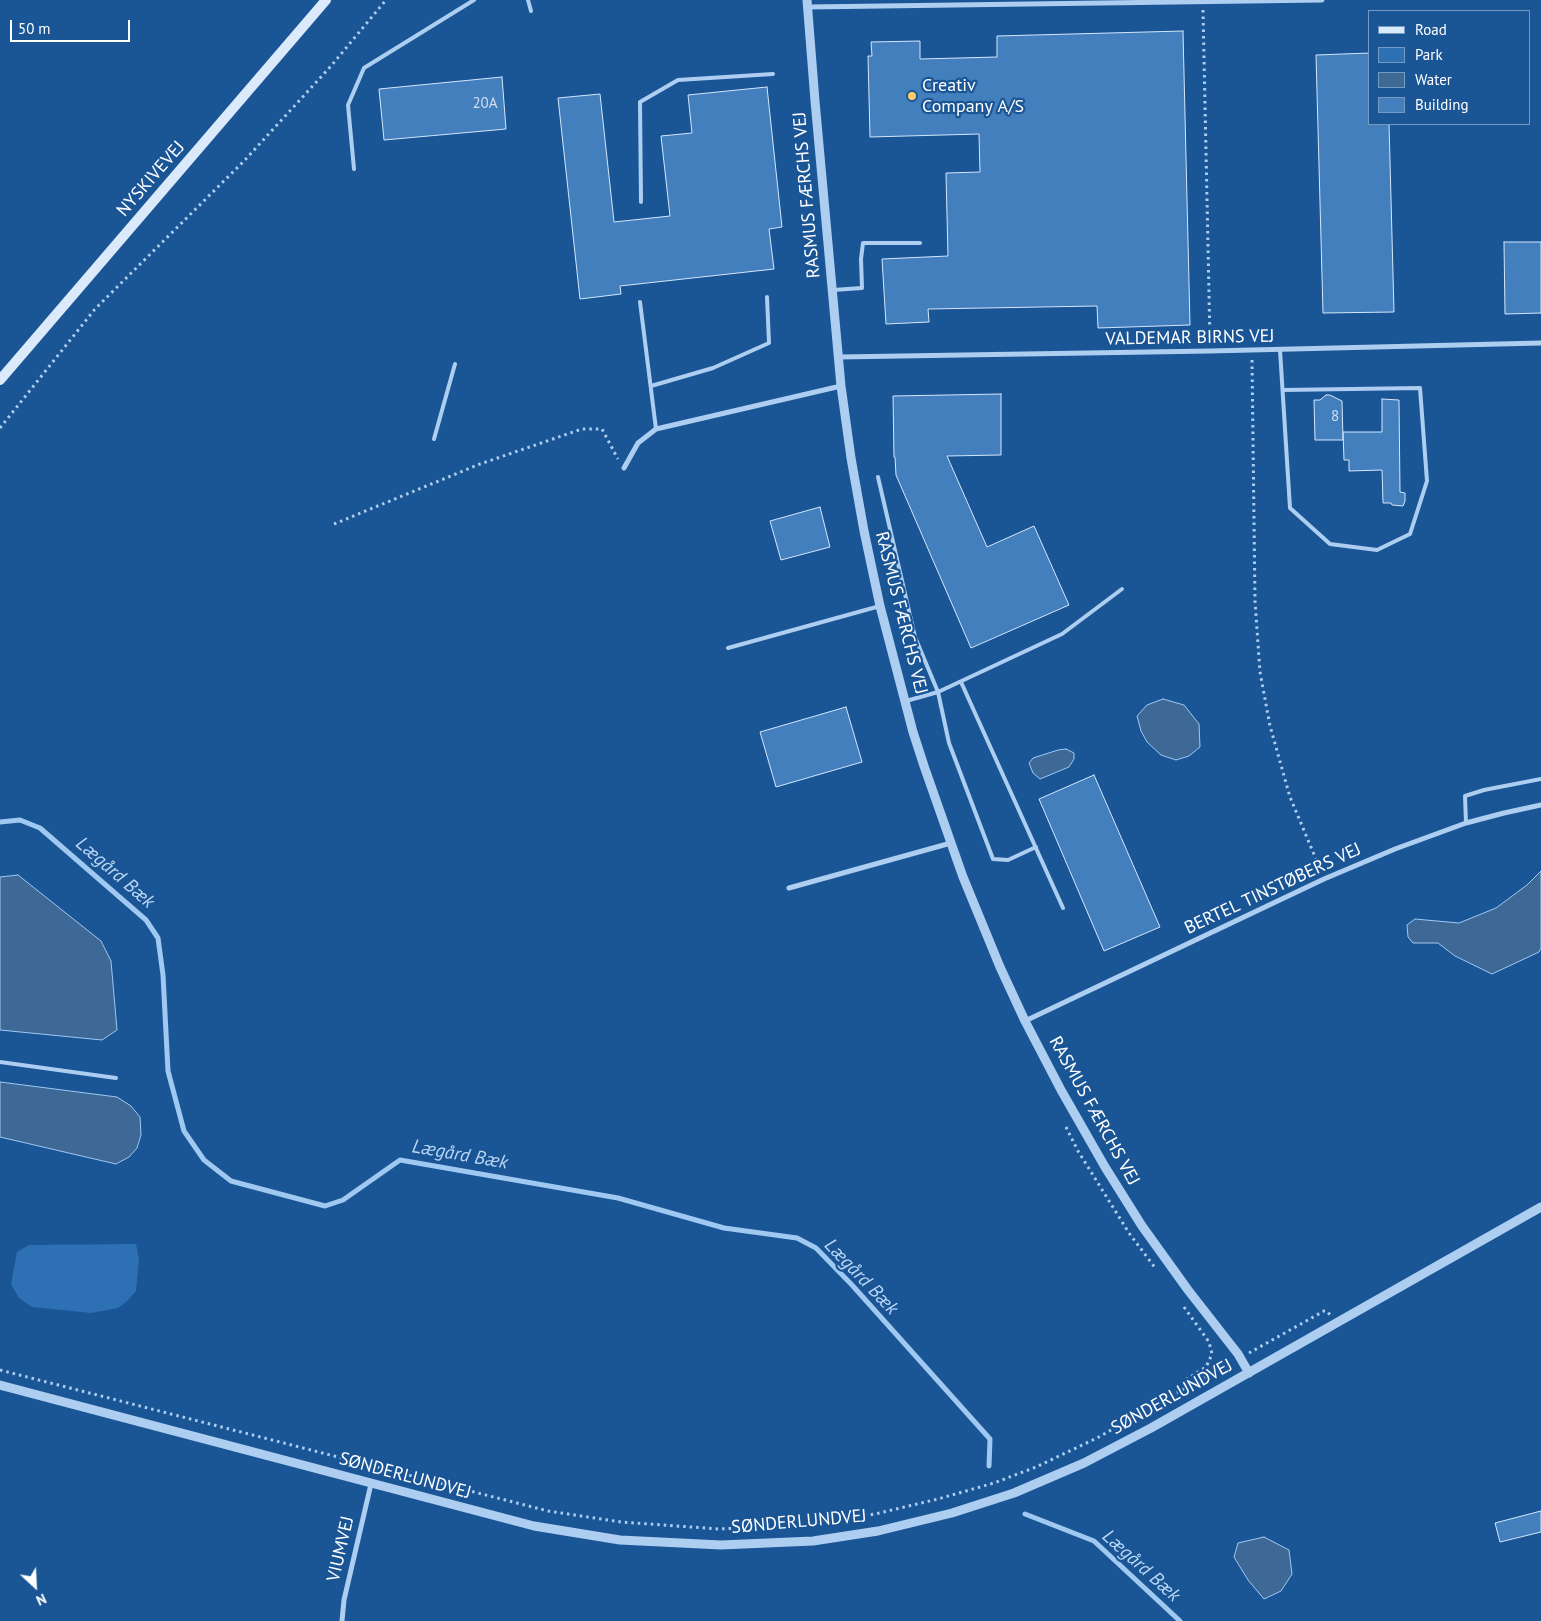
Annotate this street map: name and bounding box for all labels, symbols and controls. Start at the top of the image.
scale bar [12,10,132,42]
legend [1368,10,1531,125]
text: 50 m [18,19,51,38]
text: Road [1415,20,1447,39]
text: Park [1415,45,1443,64]
text: Water [1415,70,1452,89]
place label: Creativ Company A/S [922,75,1024,118]
marker: Creativ Company A/S [906,90,918,102]
house number: 20A [472,95,498,113]
text: Building [1415,95,1469,114]
street label: RASMUS FÆRCHS VEJ [789,111,825,279]
street label: NYSKIVEVEJ [112,137,190,221]
street label: VALDEMAR BIRNS VEJ [1105,326,1275,350]
house number: 8 [1331,408,1339,426]
street label: RASMUS FÆRCHS VEJ [870,529,932,697]
water label: Lægård Bæk [71,833,159,913]
street label: BERTEL TINSTØBERS VEJ [1181,839,1365,939]
street label: RASMUS FÆRCHS VEJ [1044,1033,1144,1189]
water label: Lægård Bæk [410,1135,510,1175]
water label: Lægård Bæk [819,1234,903,1320]
street label: SØNDERLUNDVEJ [1107,1355,1237,1439]
street label: SØNDERLUNDVEJ [337,1448,473,1504]
street label: SØNDERLUNDVEJ [730,1505,868,1539]
street label: VIUMVEJ [323,1514,359,1584]
water label: Lægård Bæk [1097,1525,1185,1607]
north arrow [10,1561,60,1611]
text: N [33,1589,49,1610]

